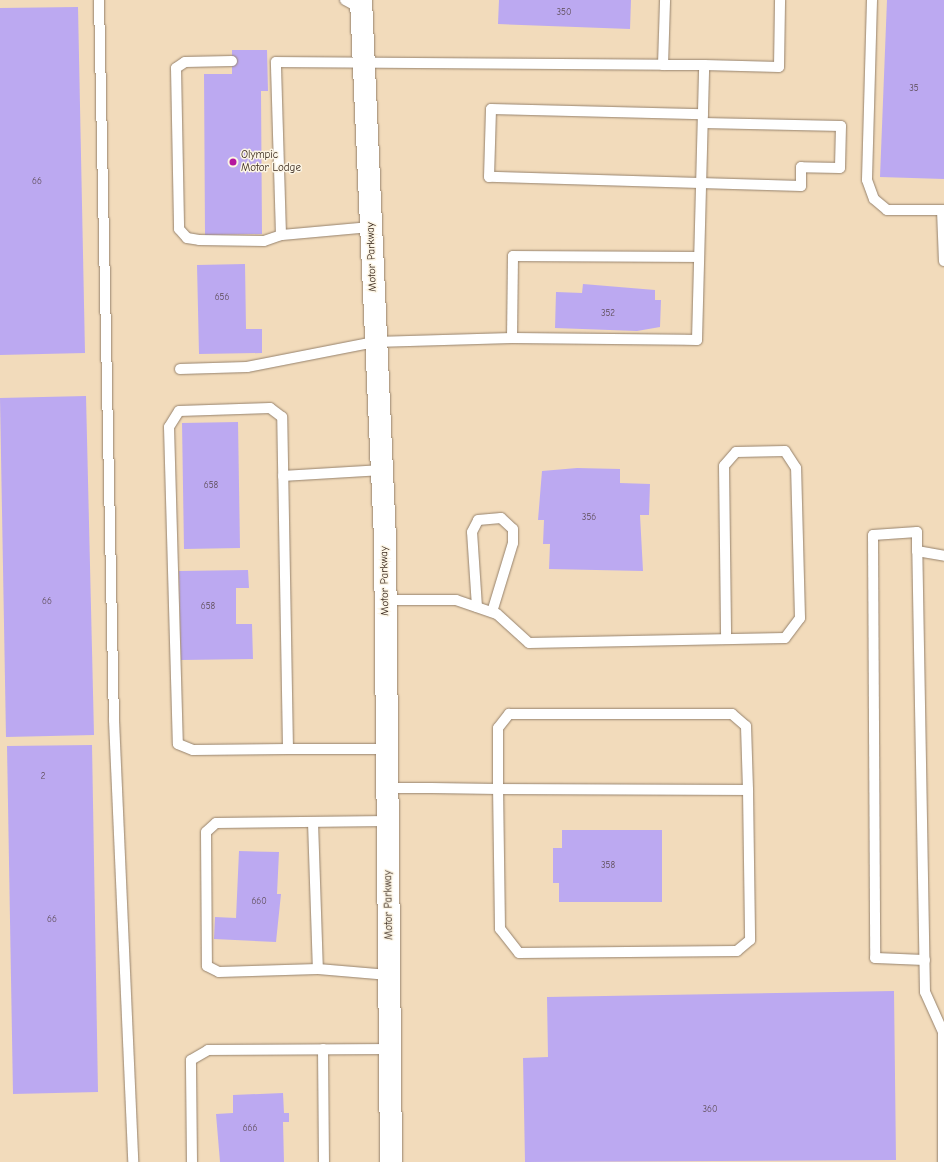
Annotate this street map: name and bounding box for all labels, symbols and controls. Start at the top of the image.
house number: 350 [557,7,571,17]
house number: 35 [909,83,919,93]
place label: Olympic Motor Lodge [241,149,301,175]
marker: Olympic Motor Lodge [228,157,238,167]
house number: 66 [32,176,42,186]
street label: Motor Parkway [364,222,380,292]
house number: 656 [215,292,229,302]
house number: 352 [601,308,615,318]
house number: 658 [204,480,218,490]
house number: 356 [582,512,596,522]
street label: Motor Parkway [378,546,392,616]
house number: 66 [42,596,52,606]
house number: 658 [201,601,215,611]
house number: 2 [41,771,45,781]
house number: 358 [601,860,615,870]
street label: Motor Parkway [382,870,396,940]
house number: 660 [251,896,267,906]
house number: 66 [47,914,57,924]
house number: 360 [703,1104,717,1114]
house number: 666 [243,1123,257,1133]

